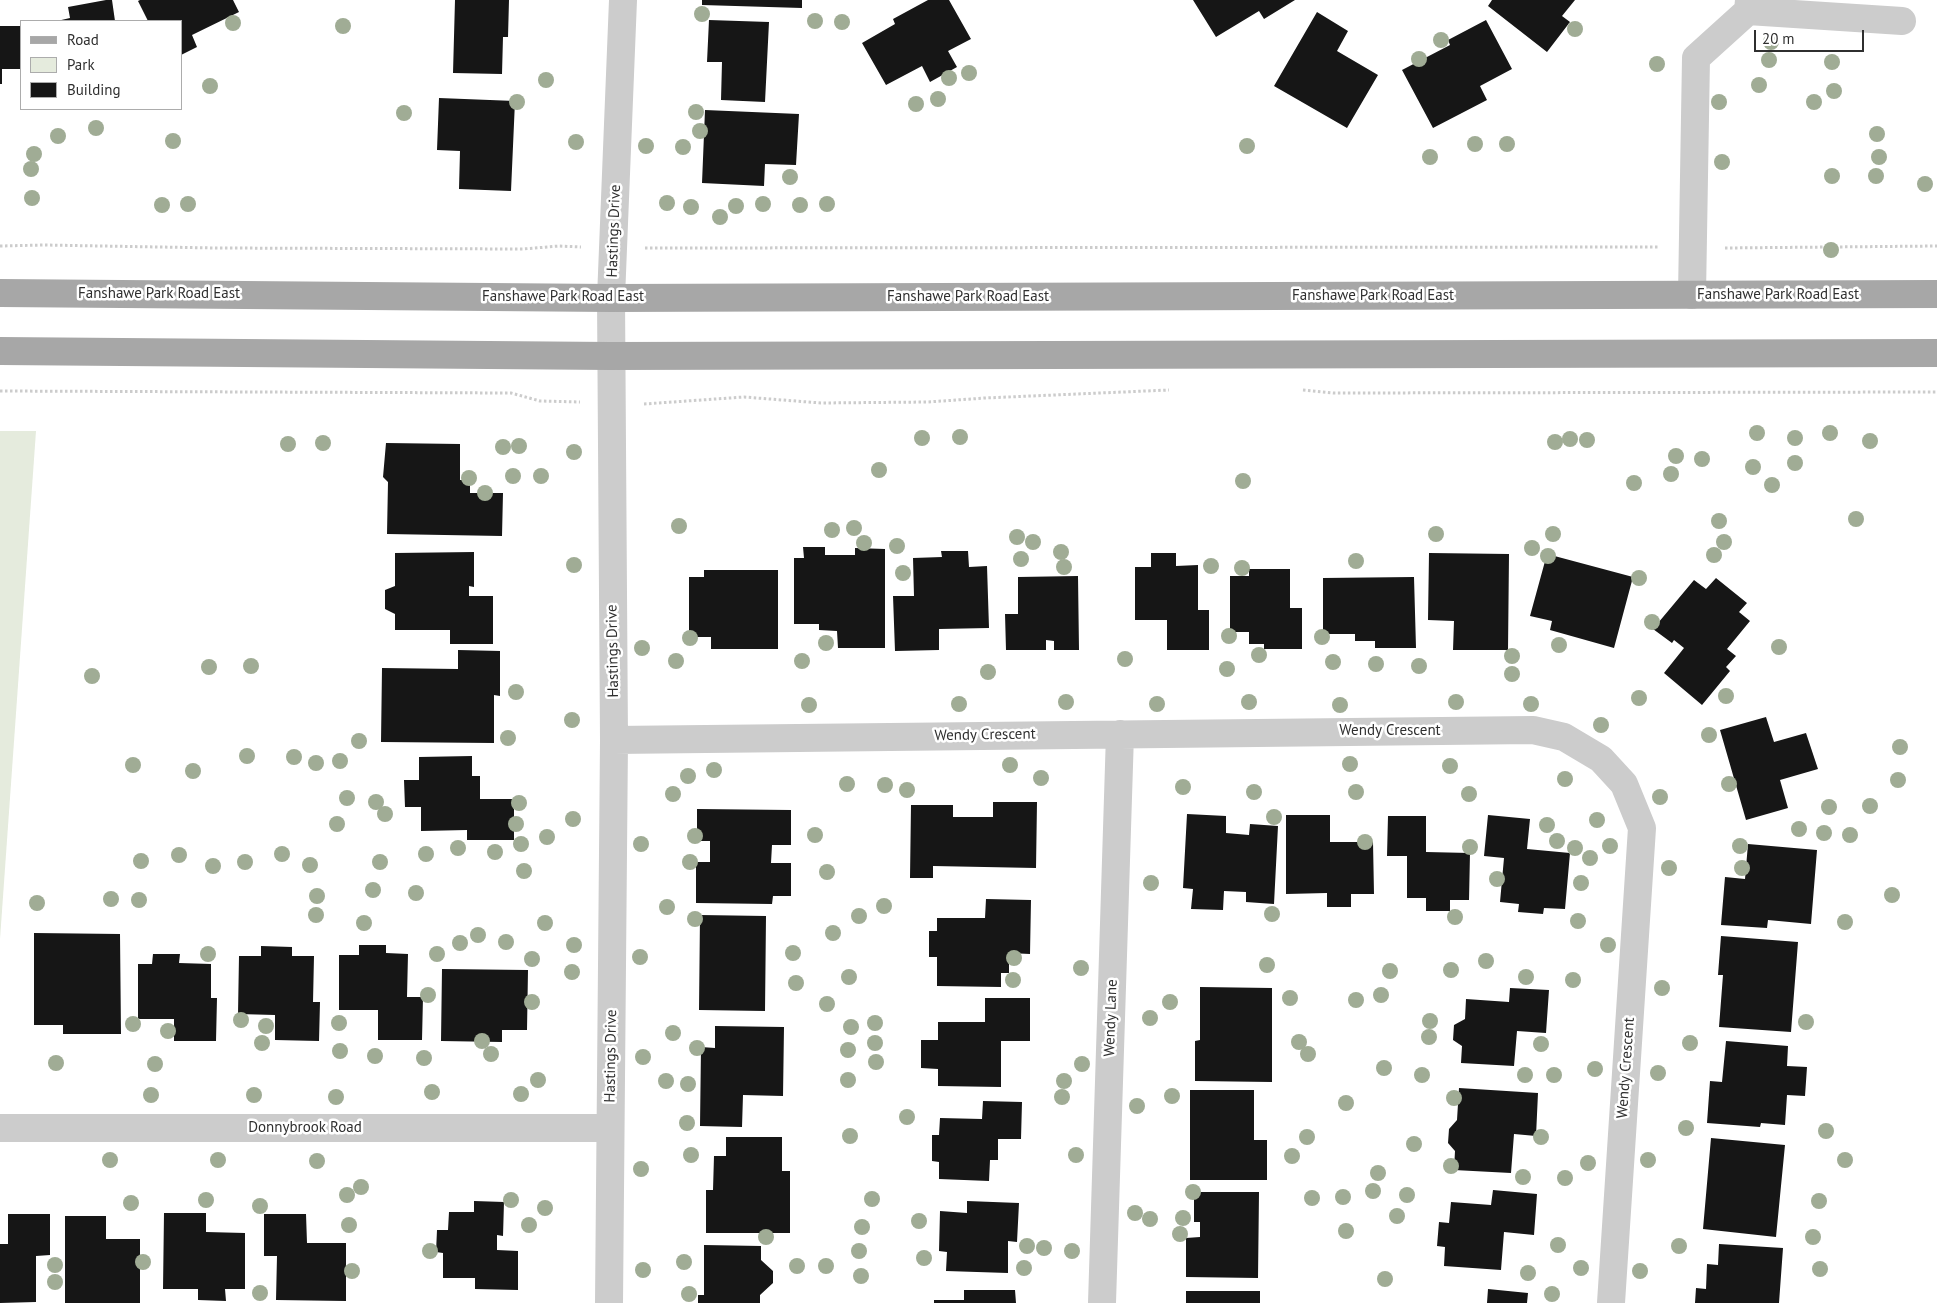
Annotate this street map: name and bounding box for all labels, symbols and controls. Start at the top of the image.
legend [20,20,182,110]
scale bar [1757,20,1867,52]
text: 20 m [1762,29,1795,48]
text: Road [67,30,99,49]
text: Park [67,55,95,74]
text: Building [67,80,121,99]
street label: Hastings Drive [603,184,625,278]
street label: Fanshawe Park Road East [78,285,240,303]
street label: Fanshawe Park Road East [1697,286,1859,304]
street label: Fanshawe Park Road East [1292,287,1454,305]
street label: Fanshawe Park Road East [482,288,644,306]
street label: Fanshawe Park Road East [887,288,1049,306]
street label: Hastings Drive [603,604,623,698]
street label: Wendy Crescent [1339,722,1441,740]
street label: Wendy Crescent [934,725,1036,745]
street label: Wendy Lane [1101,979,1121,1057]
street label: Hastings Drive [601,1009,621,1103]
street label: Wendy Crescent [1613,1017,1639,1119]
street label: Donnybrook Road [248,1119,362,1137]

